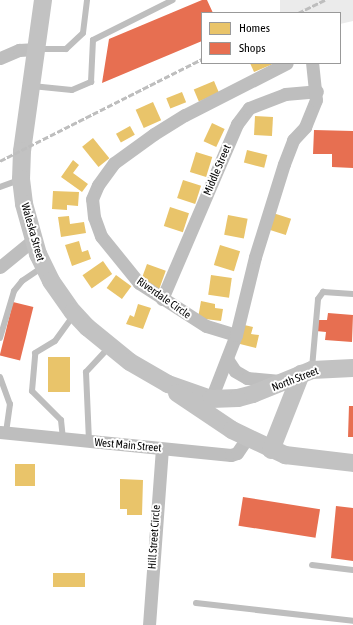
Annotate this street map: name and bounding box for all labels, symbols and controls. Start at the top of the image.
legend [201,12,341,64]
text: Homes [239,21,270,35]
text: Shops [239,41,265,55]
street label: Middle Street [200,143,234,197]
street label: Waleska Street [18,201,48,263]
street label: Riverdale Circle [134,275,194,321]
street label: North Street [270,364,320,394]
street label: West Main Street [94,435,162,455]
street label: Hill Street Circle [145,504,163,570]

